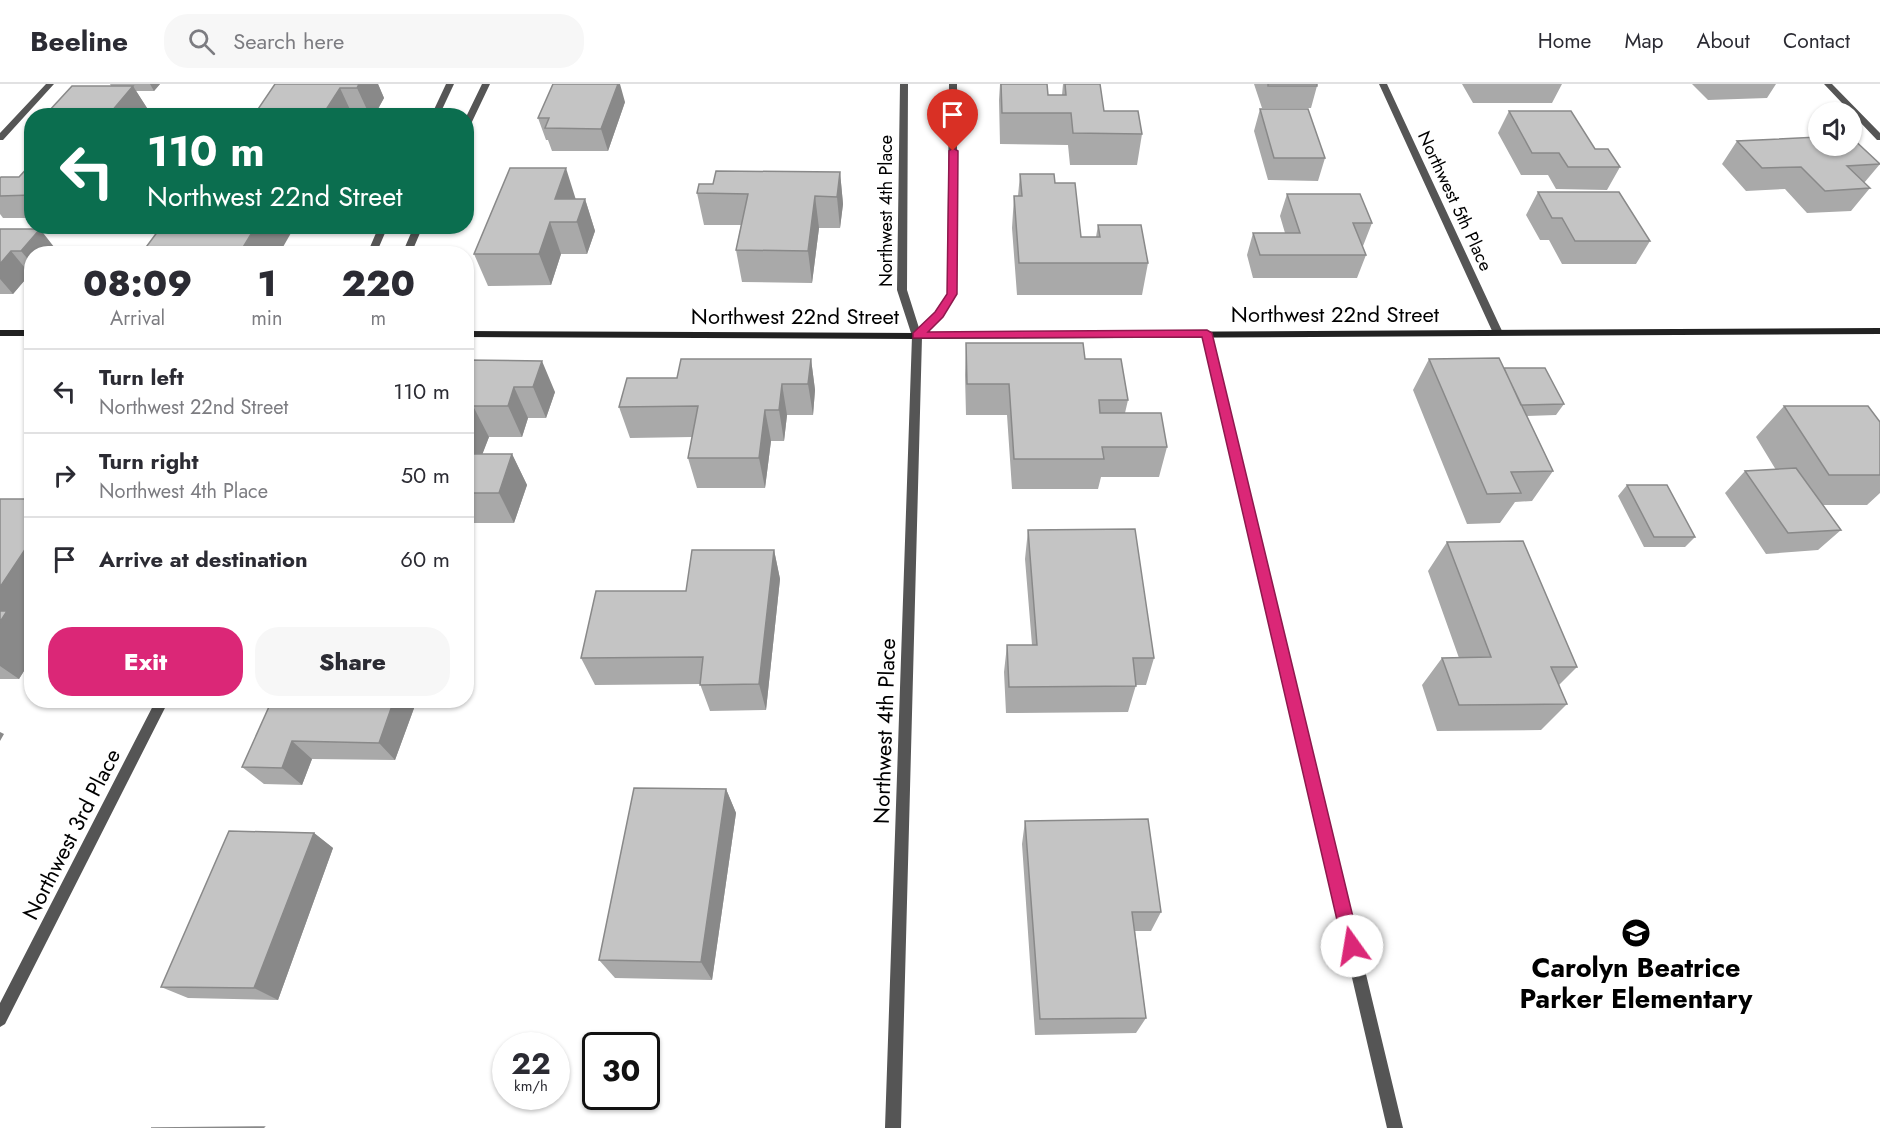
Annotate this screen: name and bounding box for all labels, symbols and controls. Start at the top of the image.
search box [164,14,584,68]
text: Beeline [30,21,128,62]
icon: search [185,25,218,58]
text: Search here [233,25,344,57]
text: Home [1538,26,1591,56]
text: Map [1624,26,1664,56]
text: About [1697,26,1750,56]
text: Contact [1783,26,1850,56]
pin [927,89,978,151]
icon: arrive [936,98,969,131]
map controls [1808,102,1862,156]
button: sound [1808,102,1862,156]
text: 110 m [147,121,265,182]
street label: Northwest 5th Place [1411,127,1499,275]
icon: left [48,132,126,210]
street label: Northwest 4th Place [873,135,899,287]
text: Northwest 22nd Street [147,177,403,216]
text: 08:09 [83,257,192,309]
text: 1 [257,257,276,309]
text: 220 [341,257,415,309]
street label: Northwest 22nd Street [1231,298,1440,330]
street label: Northwest 22nd Street [691,300,900,332]
text: Arrival [110,304,165,333]
text: min [251,304,283,333]
text: m [370,304,386,333]
text: Turn left [99,361,184,393]
icon: left [48,375,81,408]
text: 110 m [393,375,450,407]
text: Northwest 22nd Street [99,393,288,422]
text: Turn right [99,445,199,477]
icon: right [48,459,81,492]
text: 50 m [401,459,450,491]
text: Northwest 4th Place [99,477,268,506]
icon: arrive [48,543,81,576]
text: Arrive at destination [99,543,308,575]
text: 60 m [400,543,450,575]
button: Exit [48,627,243,696]
button: Share [255,627,450,696]
street label: Northwest 4th Place [865,638,903,824]
street label: Northwest 3rd Place [14,743,128,925]
position arrow [1320,914,1384,978]
school or university icon: Carolyn Beatrice Parker Elementary [1620,917,1652,949]
place label: Carolyn Beatrice Parker Elementary [1520,948,1753,1018]
speed limit sign: 30 [582,1032,660,1110]
text: 22 [511,1042,551,1085]
text: km/h [514,1075,548,1097]

